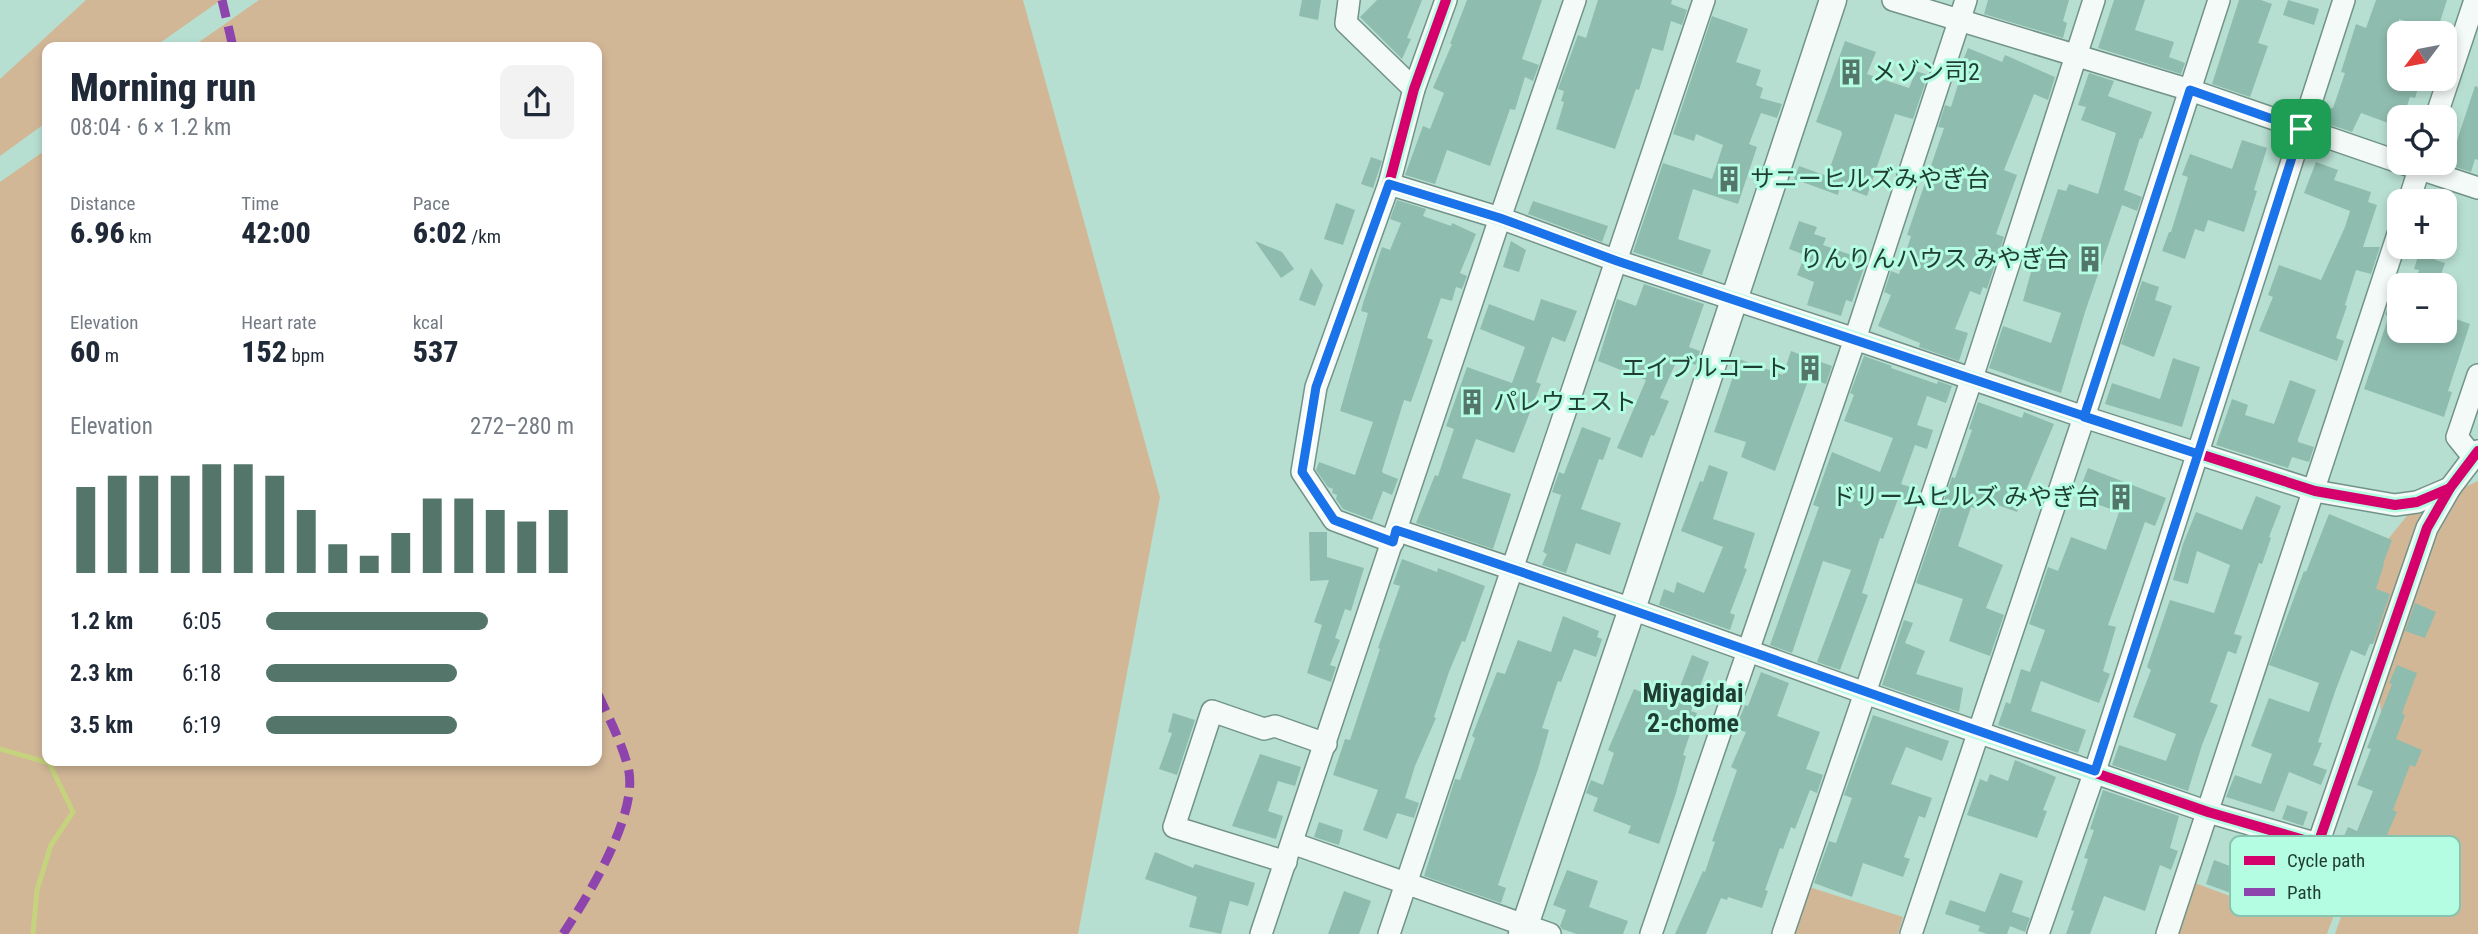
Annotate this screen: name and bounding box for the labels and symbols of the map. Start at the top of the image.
north arrow [2387,21,2457,91]
building icon: メゾン司2 [1836,57,1866,87]
place label: メゾン司2 [1872,58,1980,86]
pin [2271,99,2331,159]
building icon: サニーヒルズみやぎ台 [1714,164,1744,194]
place label: サニーヒルズみやぎ台 [1750,165,1990,193]
building icon: りんりんハウス みやぎ台 [2075,244,2105,274]
place label: りんりんハウス みやぎ台 [1799,245,2069,273]
building icon: エイブルコート [1795,353,1825,383]
place label: エイブルコート [1621,354,1789,382]
building icon: パレウェスト [1457,387,1487,417]
place label: パレウェスト [1493,388,1637,416]
building icon: ドリームヒルズ みやぎ台 [2106,482,2136,512]
place label: ドリームヒルズ みやぎ台 [1831,483,2100,511]
district label: Miyagidai 2-chome [1642,678,1744,738]
legend [2230,836,2460,916]
text: Cycle path [2287,849,2365,872]
text: Path [2287,881,2321,904]

